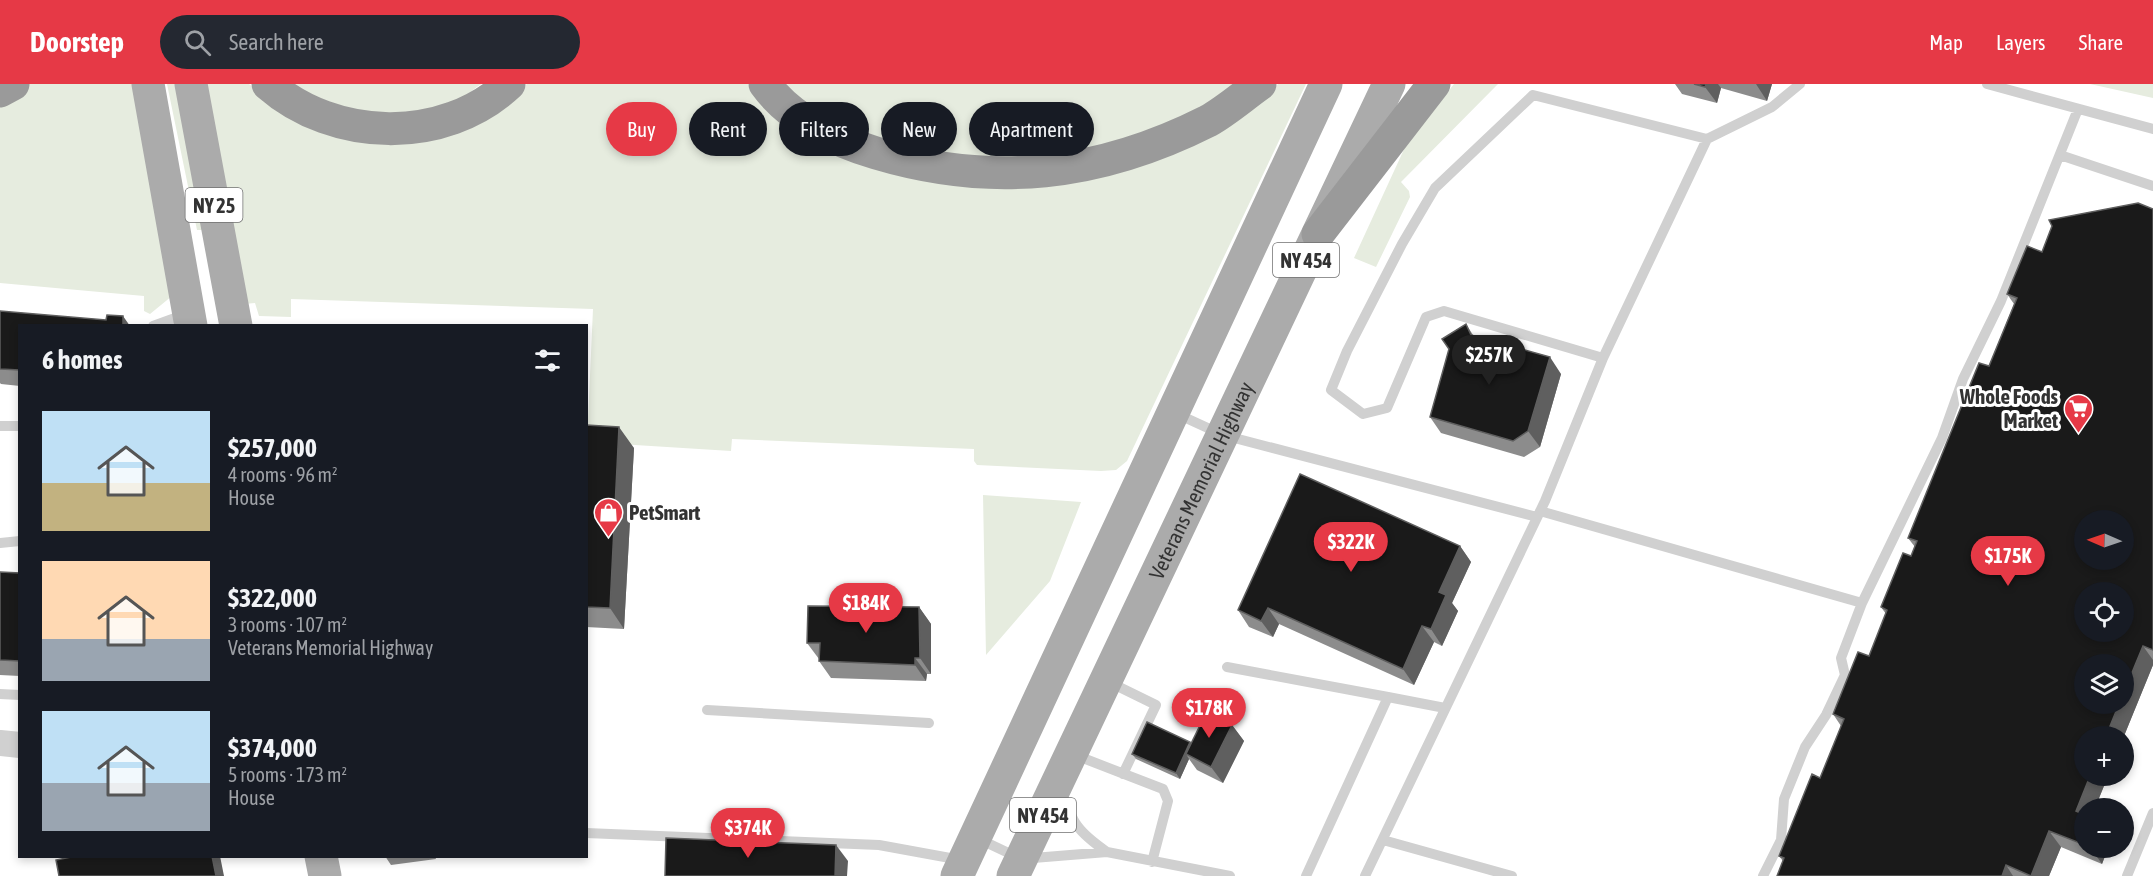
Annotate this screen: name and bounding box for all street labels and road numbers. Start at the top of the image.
road number: NY 25 [186,188,242,222]
road number: NY 454 [1273,243,1339,277]
street label: Veterans Memorial Highway [1144,377,1258,583]
road number: NY 454 [1010,798,1076,832]

